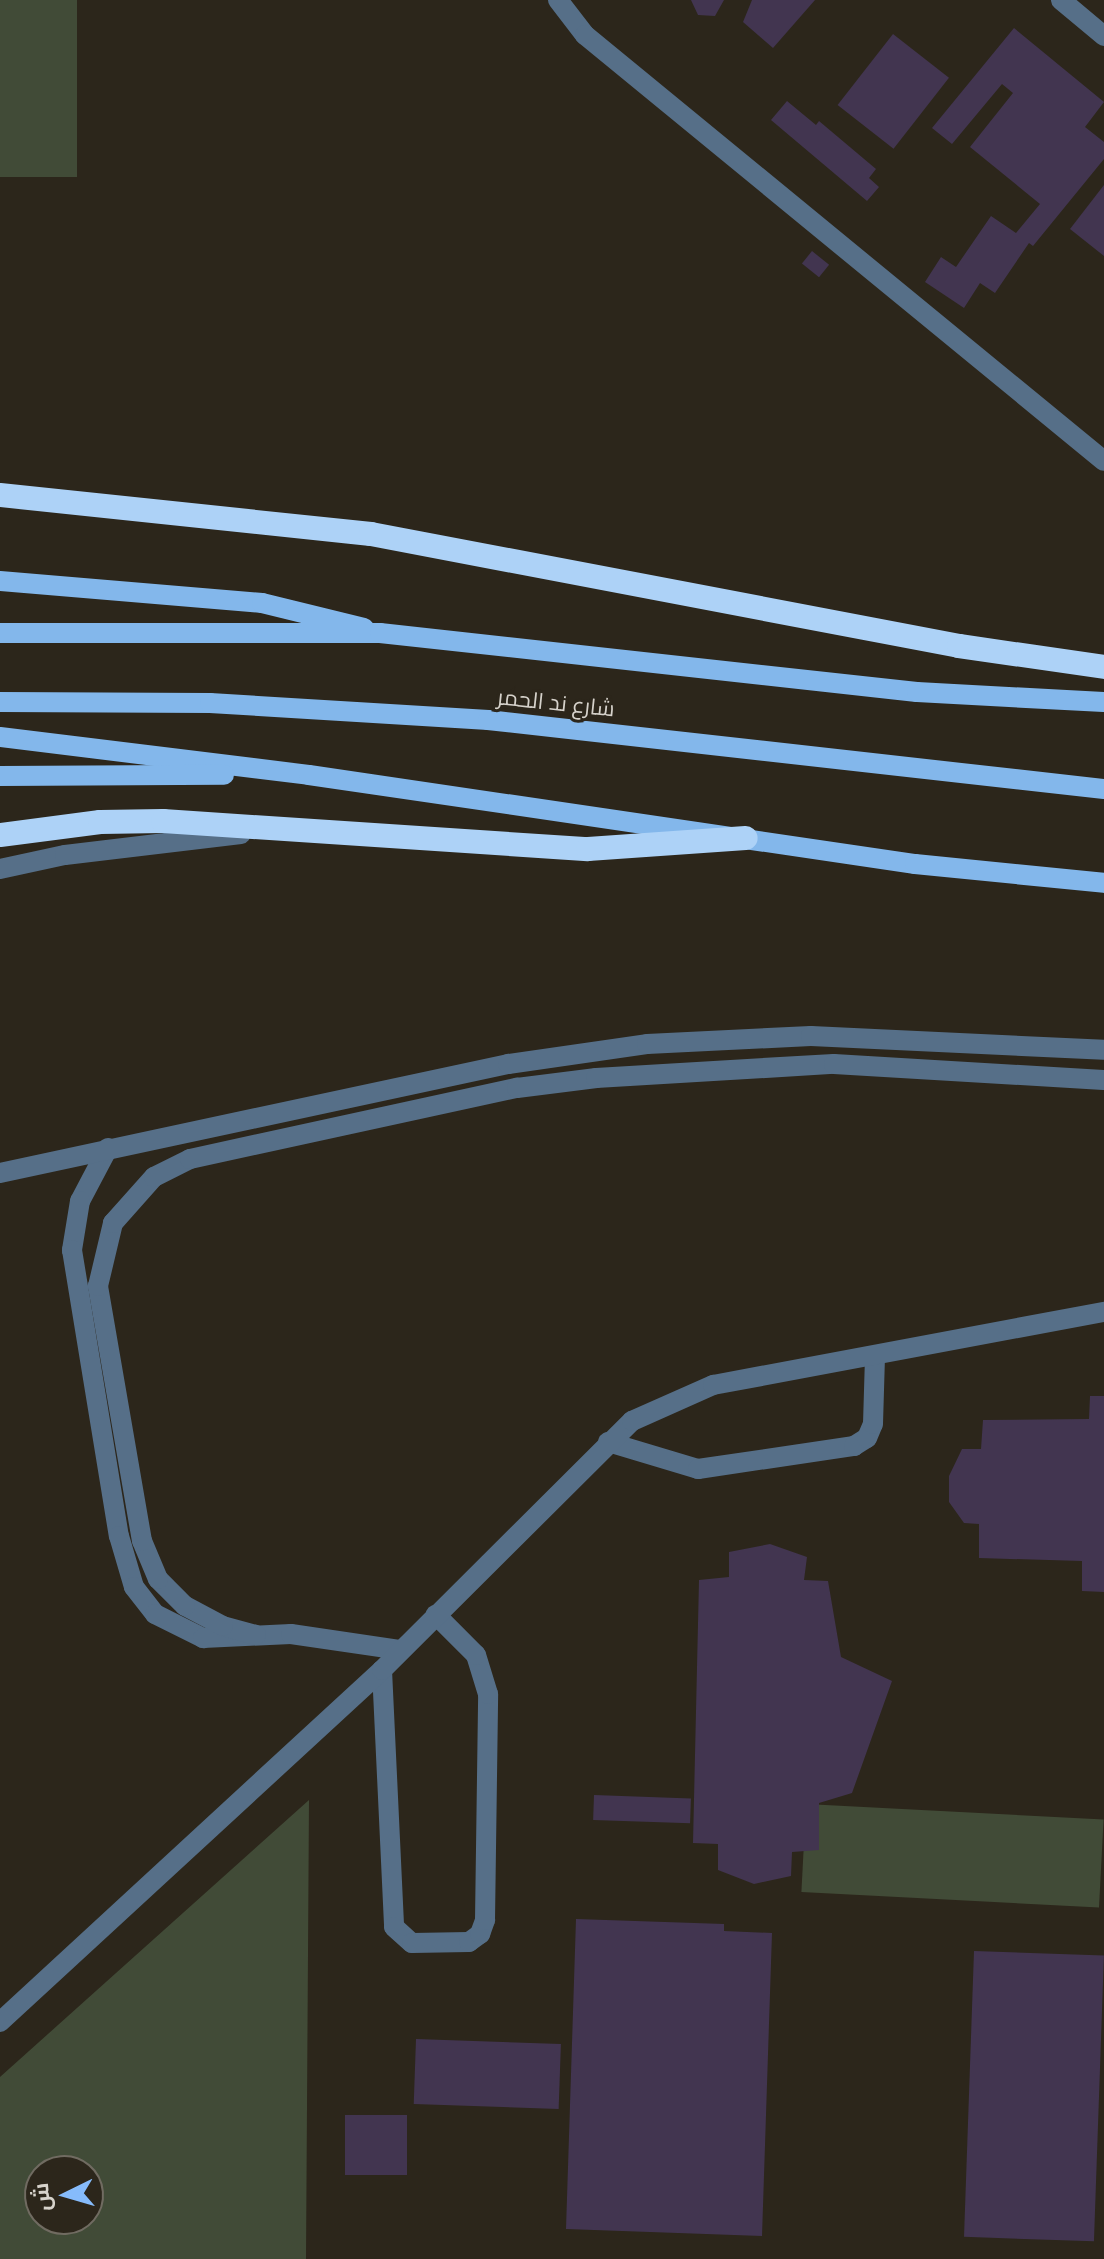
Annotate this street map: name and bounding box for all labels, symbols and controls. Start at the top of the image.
street label: شارع ند الحمر [496,684,616,722]
north arrow [24,2155,104,2235]
text: ش [28,2182,55,2212]

